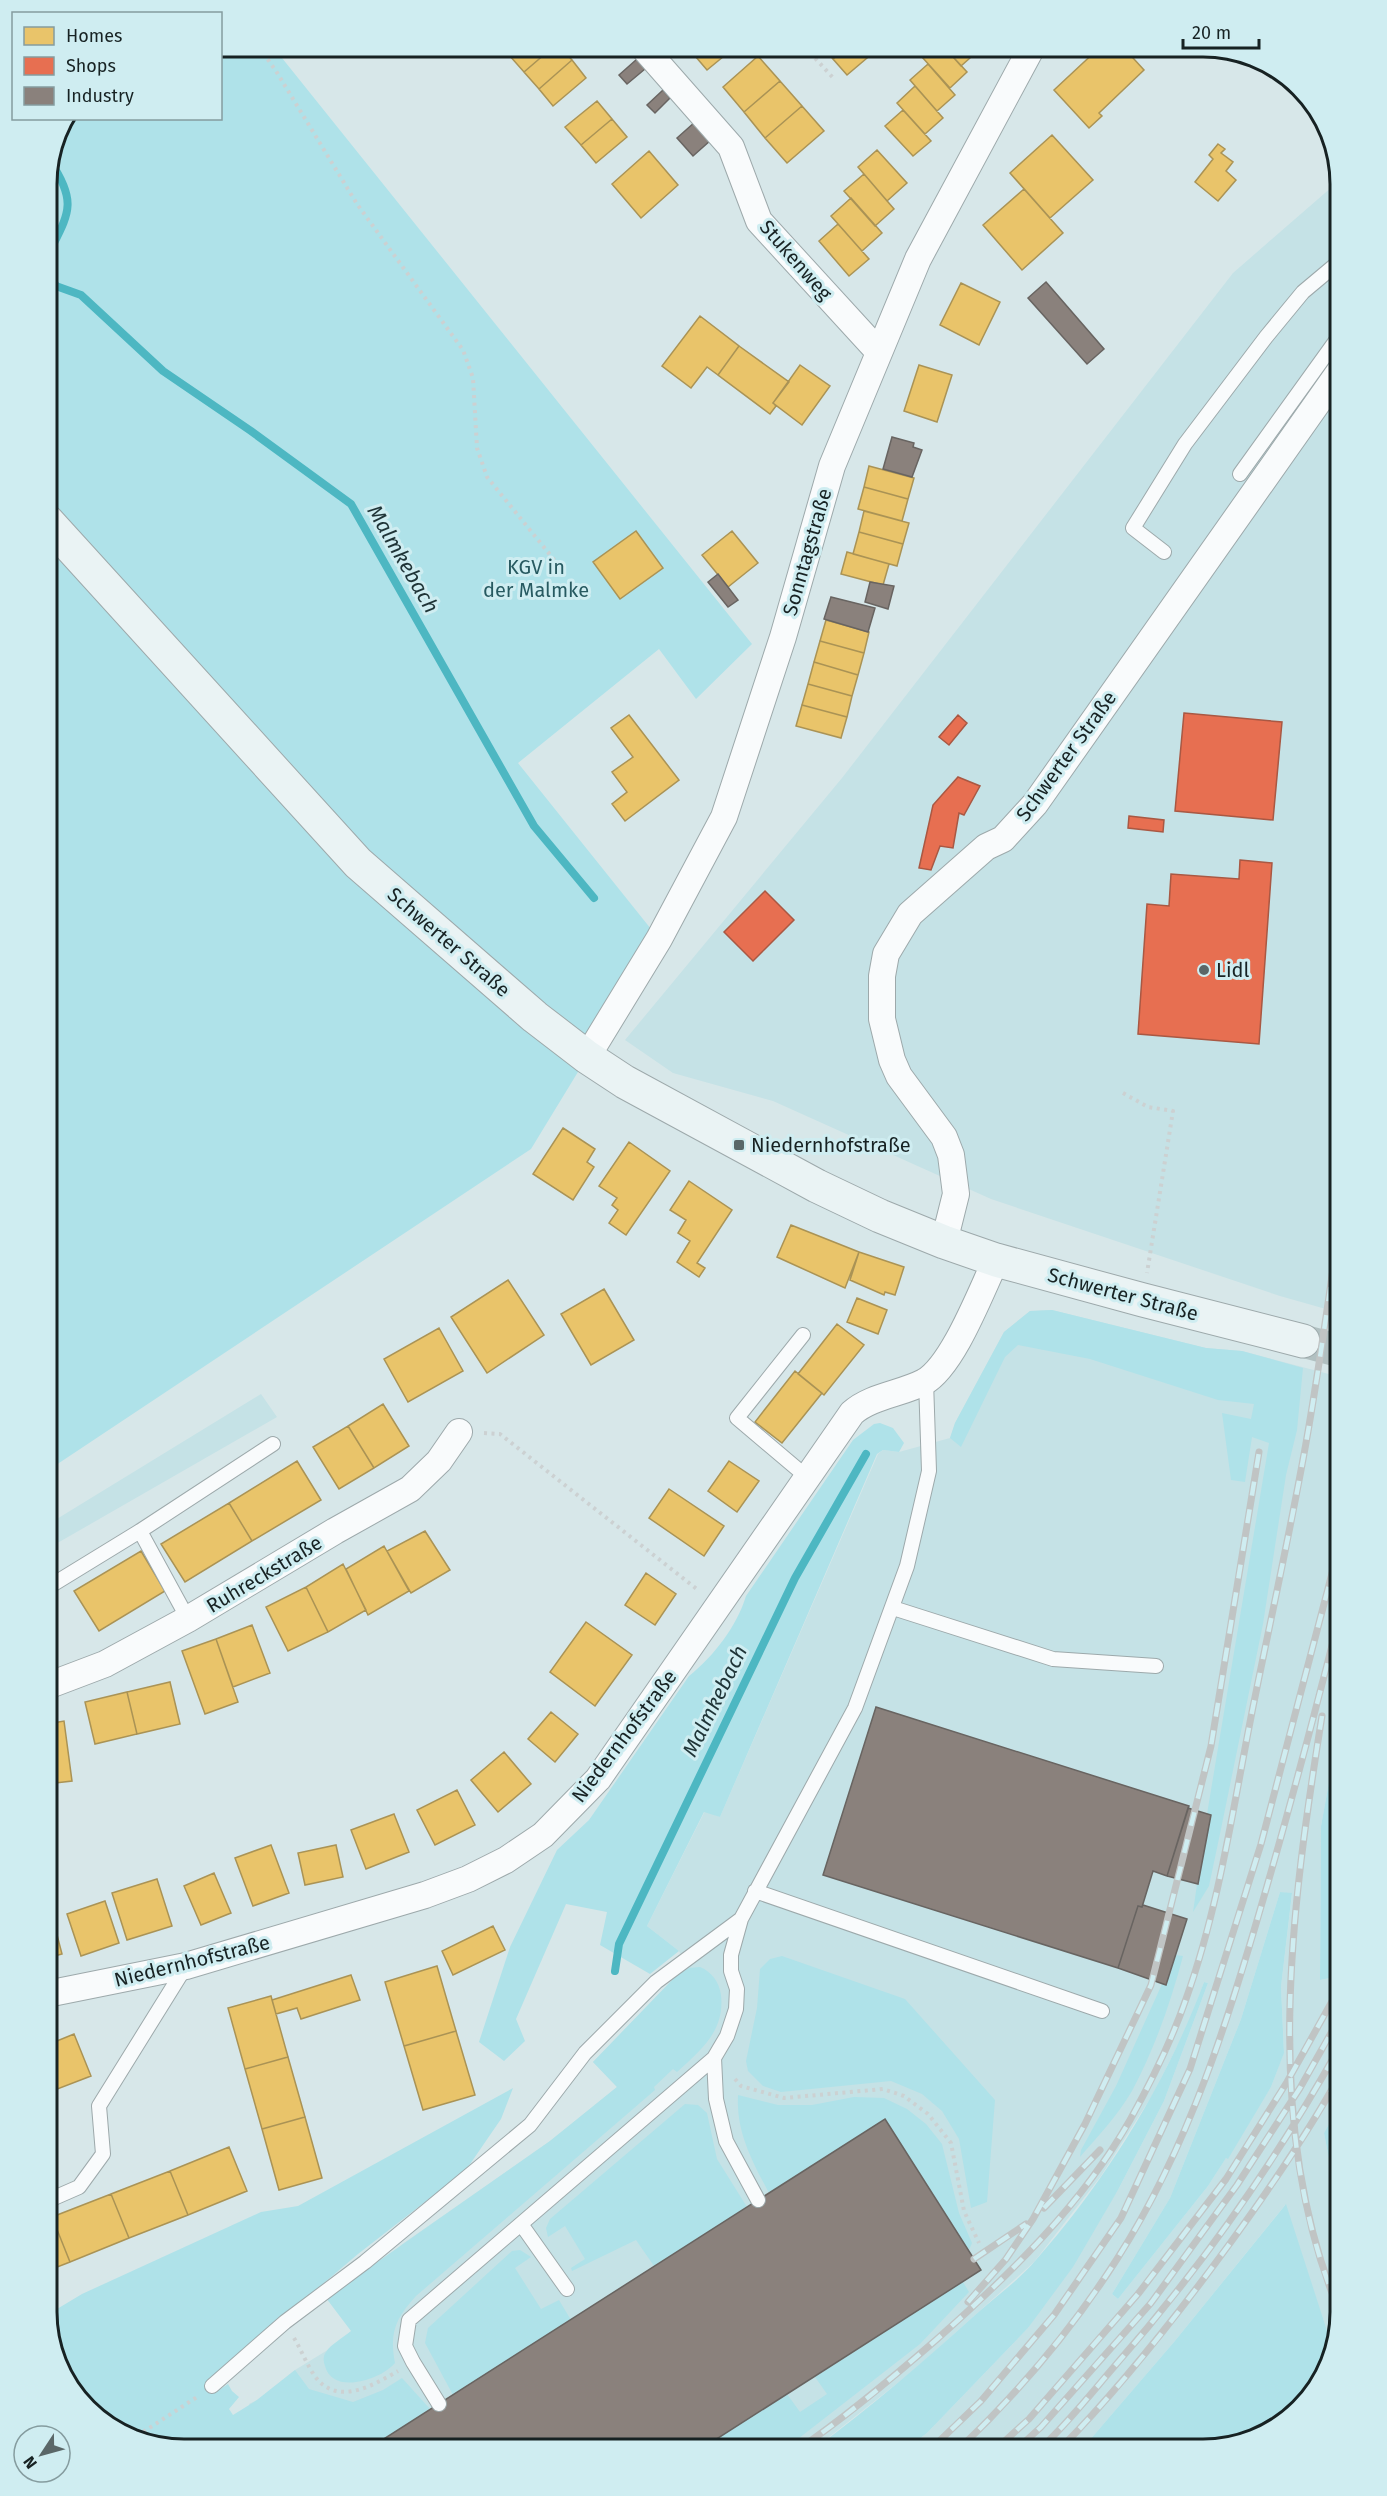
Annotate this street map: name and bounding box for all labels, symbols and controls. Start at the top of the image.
legend [12,12,222,120]
scale bar [1183,12,1260,50]
text: 20 m [1192,22,1231,44]
text: Homes [66,25,122,47]
text: Shops [66,55,116,77]
text: Industry [66,85,134,107]
street label: Stukenweg [755,215,838,305]
street label: Sonntagstraße [777,486,837,618]
water label: Malmkebach [362,500,444,618]
park label: KGV in der Malmke [483,555,589,602]
street label: Schwerter Straße [1011,686,1121,826]
street label: Schwerter Straße [383,882,515,1002]
place label: Lidl [1216,958,1250,982]
marker: Lidl [1197,963,1211,977]
place label: Niedernhofstraße [751,1133,911,1157]
marker: Niedernhofstraße [732,1138,746,1152]
street label: Schwerter Straße [1045,1262,1201,1326]
street label: Ruhreckstraße [202,1530,326,1618]
water label: Malmkebach [677,1641,753,1761]
street label: Niedernhofstraße [566,1665,682,1807]
street label: Niedernhofstraße [112,1930,272,1992]
north arrow [12,2424,72,2484]
text: N [19,2453,41,2472]

